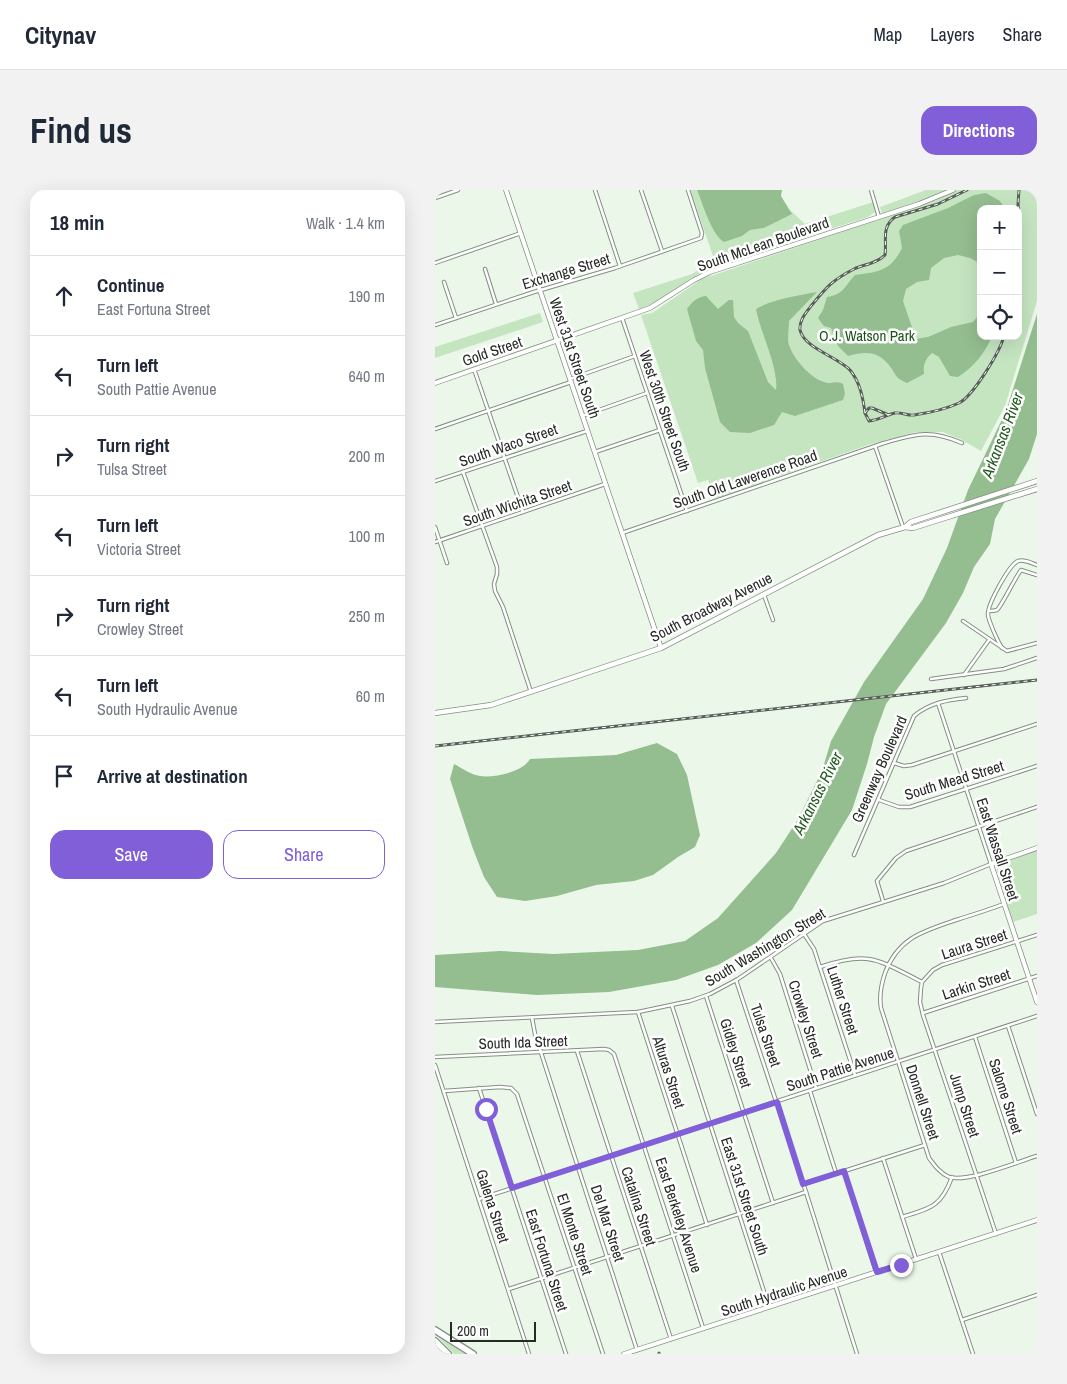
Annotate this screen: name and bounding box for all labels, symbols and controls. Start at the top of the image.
text: Citynav [25,19,96,51]
text: Map [874,22,902,47]
text: Layers [930,22,975,47]
text: Share [1003,22,1042,47]
button: Directions [921,106,1037,155]
text: Find us [30,107,132,154]
map controls [977,205,1022,340]
button: + [977,205,1022,250]
text: 18 min [50,208,105,237]
text: Walk · 1.4 km [306,212,385,234]
street label: South McLean Boulevard [694,212,832,276]
street label: Exchange Street [519,247,613,294]
button: − [977,250,1022,295]
text: Continue [97,272,165,298]
icon: ahead [50,282,78,310]
text: 190 m [349,285,385,307]
street label: West 31st Street South [545,295,605,421]
button: locate [977,295,1022,340]
text: East Fortuna Street [97,298,210,320]
park label: O.J. Watson Park [819,325,916,346]
street label: Gold Street [459,331,525,371]
street label: West 30th Street South [634,348,696,474]
text: Turn left [97,352,158,378]
icon: left [50,362,78,390]
text: 640 m [349,365,385,387]
text: South Pattie Avenue [97,378,216,400]
water label: Arkansas River [975,389,1029,482]
street label: South Waco Street [456,418,561,472]
text: Turn right [97,432,169,458]
icon: right [50,442,78,470]
street label: South Old Lawerence Road [670,444,820,514]
text: 200 m [349,445,385,467]
text: Tulsa Street [97,458,167,480]
street label: South Wichita Street [460,474,575,531]
text: Turn left [97,512,158,538]
icon: left [50,522,78,550]
text: 100 m [349,525,385,547]
text: Victoria Street [97,538,181,560]
street label: South Broadway Avenue [646,567,776,647]
text: Turn right [97,592,169,618]
icon: right [50,602,78,630]
text: 250 m [349,605,385,627]
text: Crowley Street [97,618,183,640]
text: Turn left [97,672,158,698]
icon: left [50,682,78,710]
text: 60 m [356,685,385,707]
text: South Hydraulic Avenue [97,698,238,720]
street label: Greenway Boulevard [846,712,912,826]
water label: Arkansas River [786,747,847,839]
street label: South Mead Street [902,755,1007,805]
icon: arrive [50,762,78,790]
text: Arrive at destination [97,763,248,789]
street label: East Wassall Street [971,795,1025,904]
button: Save [50,830,213,879]
button: Share [223,830,385,879]
street label: South Washington Street [701,902,830,991]
street label: Laura Street [939,923,1010,964]
street label: Luther Street [822,963,864,1038]
street label: Larkin Street [939,963,1013,1005]
street label: Crowley Street [784,977,829,1061]
street label: Tulsa Street [745,1001,787,1070]
street label: Gidley Street [715,1016,757,1091]
street label: South Ida Street [478,1030,568,1054]
street label: Alturas Street [647,1032,691,1111]
street label: South Pattie Avenue [784,1042,897,1096]
street label: Salome Street [984,1056,1028,1137]
street label: Donnell Street [901,1062,945,1143]
street label: Jump Street [945,1070,985,1140]
route start [475,1098,498,1121]
street label: East 31st Street South [716,1134,774,1258]
street label: East Berkeley Avenue [650,1155,708,1276]
street label: Catalina Street [616,1164,662,1249]
street label: Galena Street [471,1167,515,1246]
street label: Del Mar Street [586,1182,630,1264]
street label: El Monte Street [552,1190,598,1278]
street label: East Fortuna Street [521,1206,574,1314]
route end [890,1254,913,1277]
street label: South Hydraulic Avenue [718,1261,850,1321]
scale bar [450,1319,536,1342]
text: 200 m [457,1322,489,1340]

